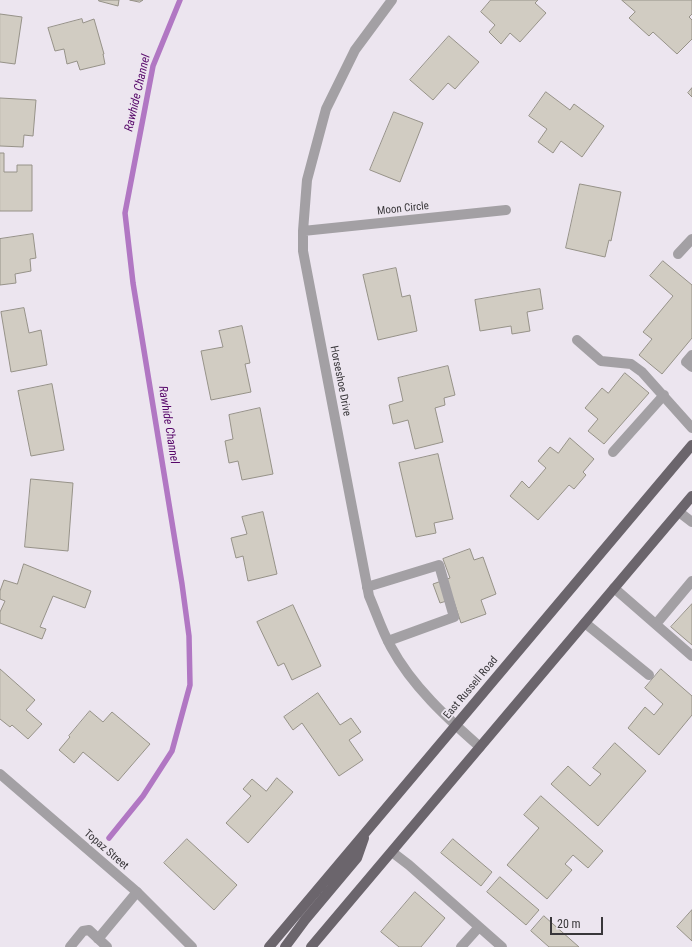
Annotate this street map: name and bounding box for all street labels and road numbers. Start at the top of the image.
street label: Moon Circle [376,200,430,218]
street label: Horseshoe Drive [327,345,353,417]
street label: East Russell Road [441,654,501,722]
street label: Topaz Street [81,827,131,873]

